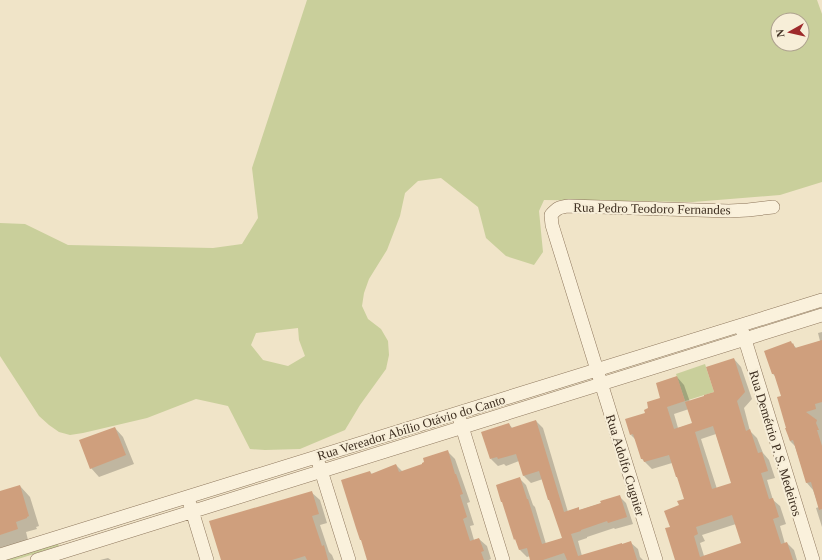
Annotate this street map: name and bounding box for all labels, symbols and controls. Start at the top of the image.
north arrow [770,12,810,52]
text: N [774,29,787,38]
street label: Rua Pedro Teodoro Fernandes [573,200,731,217]
street label: Rua Demétrio P. S. Medeiros [746,368,805,518]
street label: Rua Vereador Abílio Otávio do Canto [315,392,507,463]
street label: Rua Adolfo Cugnier [603,413,648,518]

